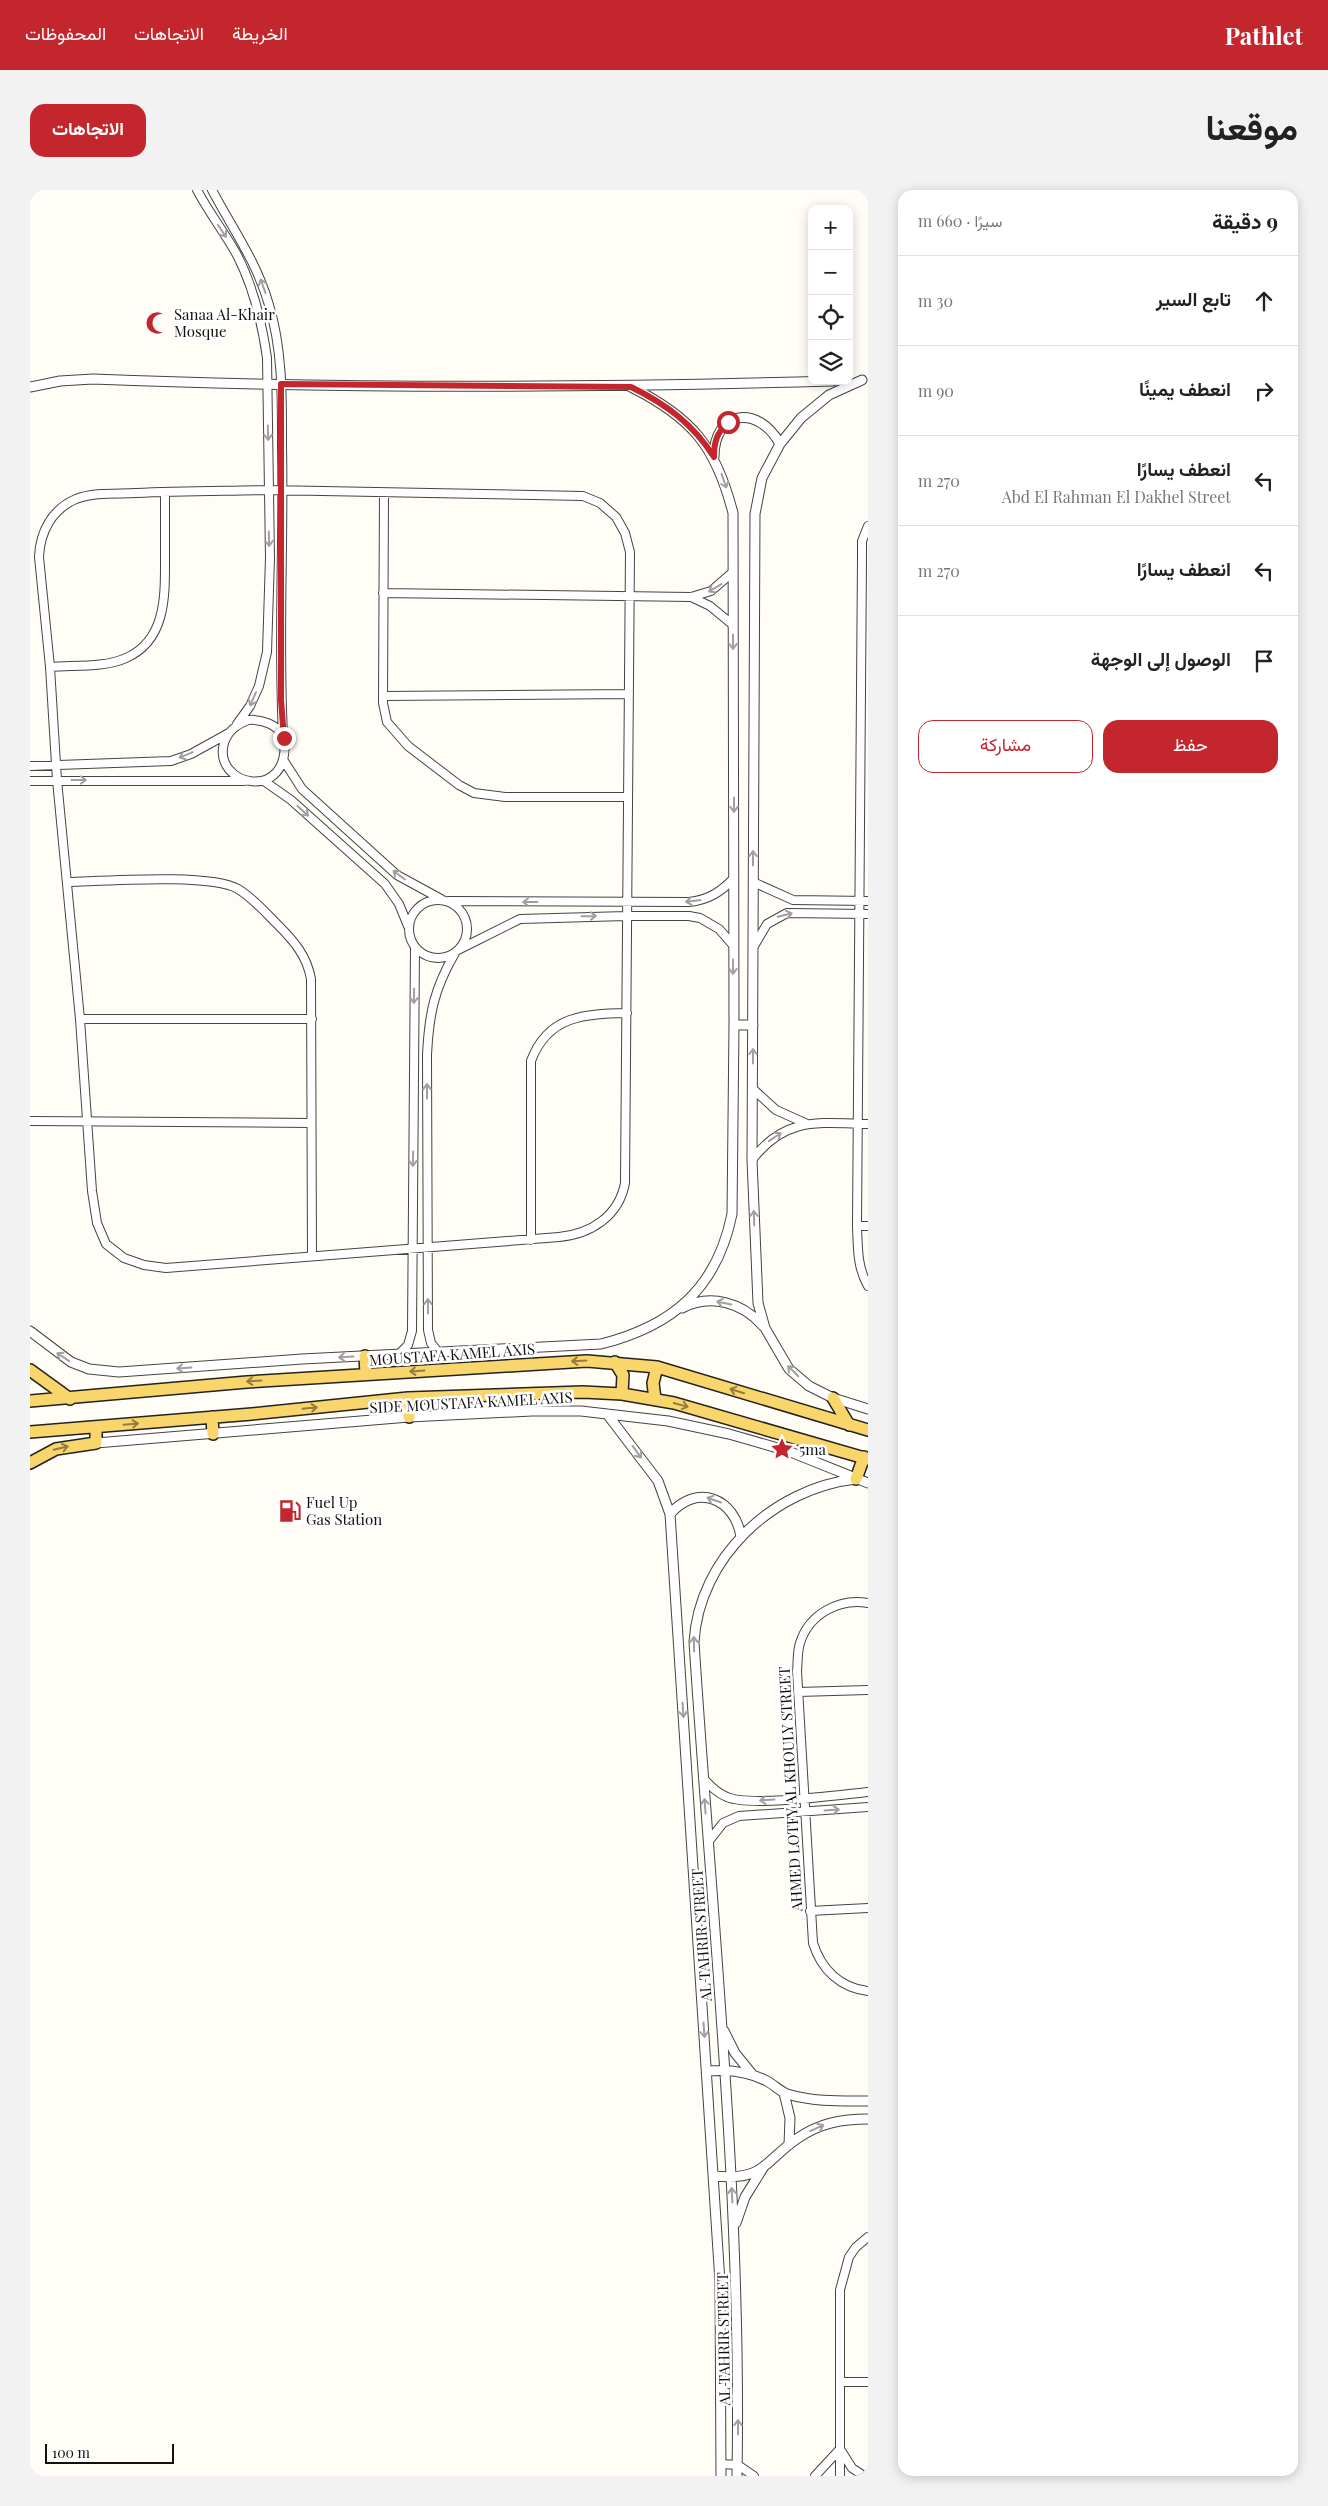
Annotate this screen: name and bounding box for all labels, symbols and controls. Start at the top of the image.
text: Pathlet [1225,19,1303,51]
text: المحفوظات [25,21,106,45]
text: الاتجاهات [134,21,204,45]
text: الخريطة [232,21,288,45]
text: موقعنا [1205,102,1298,149]
button: الاتجاهات [30,104,146,157]
map controls [808,205,853,385]
button: + [808,205,853,250]
text: 9 دقيقة [1212,206,1278,234]
text: سيرًا · 660 m [918,210,1002,231]
one-way arrow [217,224,227,238]
button: − [808,250,853,295]
one-way arrow [257,278,267,294]
text: تابع السير [1156,285,1231,311]
icon: ahead [1250,287,1278,315]
text: 30 m [918,290,953,311]
button: locate [808,295,853,340]
place label: Sanaa Al-Khair Mosque [174,304,275,341]
mosque icon: Sanaa Al-Khair Mosque [144,310,170,336]
button: layers [808,340,853,385]
text: انعطف يمينًا [1139,375,1231,401]
icon: right [1250,377,1278,405]
text: 90 m [918,380,954,401]
route start [717,411,740,434]
one-way arrow [263,425,272,441]
text: انعطف يسارًا [1137,455,1231,481]
icon: left [1250,467,1278,495]
text: 270 m [918,470,960,491]
one-way arrow [720,473,729,488]
text: Abd El Rahman El Dakhel Street [1002,486,1231,507]
one-way arrow [264,530,274,547]
text: انعطف يسارًا [1137,555,1231,581]
icon: left [1250,557,1278,585]
text: 270 m [918,560,960,581]
one-way arrow [708,584,722,594]
one-way arrow [728,634,738,650]
text: الوصول إلى الوجهة [1091,645,1231,671]
icon: arrive [1250,647,1278,675]
one-way arrow [248,691,257,706]
button: مشاركة [918,720,1093,773]
button: حفظ [1103,720,1278,773]
route end [273,727,296,750]
one-way arrow [178,752,193,761]
one-way arrow [70,776,86,785]
one-way arrow [729,796,739,812]
one-way arrow [296,805,309,817]
one-way arrow [748,850,758,866]
one-way arrow [393,870,406,881]
one-way arrow [685,896,701,906]
one-way arrow [523,897,539,907]
one-way arrow [777,910,793,919]
one-way arrow [580,912,596,921]
one-way arrow [729,959,738,975]
one-way arrow [409,988,419,1004]
one-way arrow [748,1048,758,1064]
one-way arrow [422,1083,432,1100]
one-way arrow [768,1132,782,1142]
one-way arrow [408,1150,417,1166]
one-way arrow [749,1210,759,1226]
one-way arrow [423,1298,433,1314]
one-way arrow [717,1298,733,1307]
street label: MOUSTAFA KAMEL AXIS [368,1338,536,1370]
one-way arrow [56,1352,70,1362]
one-way arrow [338,1353,354,1362]
one-way arrow [571,1357,587,1366]
one-way arrow [176,1363,192,1372]
one-way arrow [787,1365,799,1377]
one-way arrow [409,1367,425,1376]
one-way arrow [247,1377,263,1386]
one-way arrow [730,1386,746,1396]
street label: SIDE MOUSTAFA KAMEL AXIS [369,1387,573,1417]
one-way arrow [673,1401,689,1410]
one-way arrow [302,1403,318,1413]
one-way arrow [123,1419,139,1429]
place icon: 5ma [769,1436,795,1462]
place label: 5ma [799,1439,827,1459]
one-way arrow [53,1442,69,1452]
one-way arrow [632,1445,642,1459]
place label: Fuel Up Gas Station [306,1492,382,1529]
one-way arrow [706,1495,722,1505]
fuel station icon: Fuel Up Gas Station [277,1498,303,1524]
one-way arrow [689,1636,699,1652]
street label: AHMED LOTFY AL KHOULY STREET [774,1666,806,1913]
one-way arrow [679,1702,688,1718]
one-way arrow [759,1795,775,1804]
one-way arrow [700,1798,710,1814]
one-way arrow [823,1805,839,1814]
street label: AL TAHRIR STREET [686,1868,716,2003]
one-way arrow [700,2021,709,2037]
one-way arrow [809,2122,824,2132]
one-way arrow [727,2187,736,2203]
street label: AL TAHRIR STREET [712,2272,734,2407]
one-way arrow [733,2420,743,2436]
scale bar [45,2441,174,2464]
text: 100 m [52,2443,90,2462]

